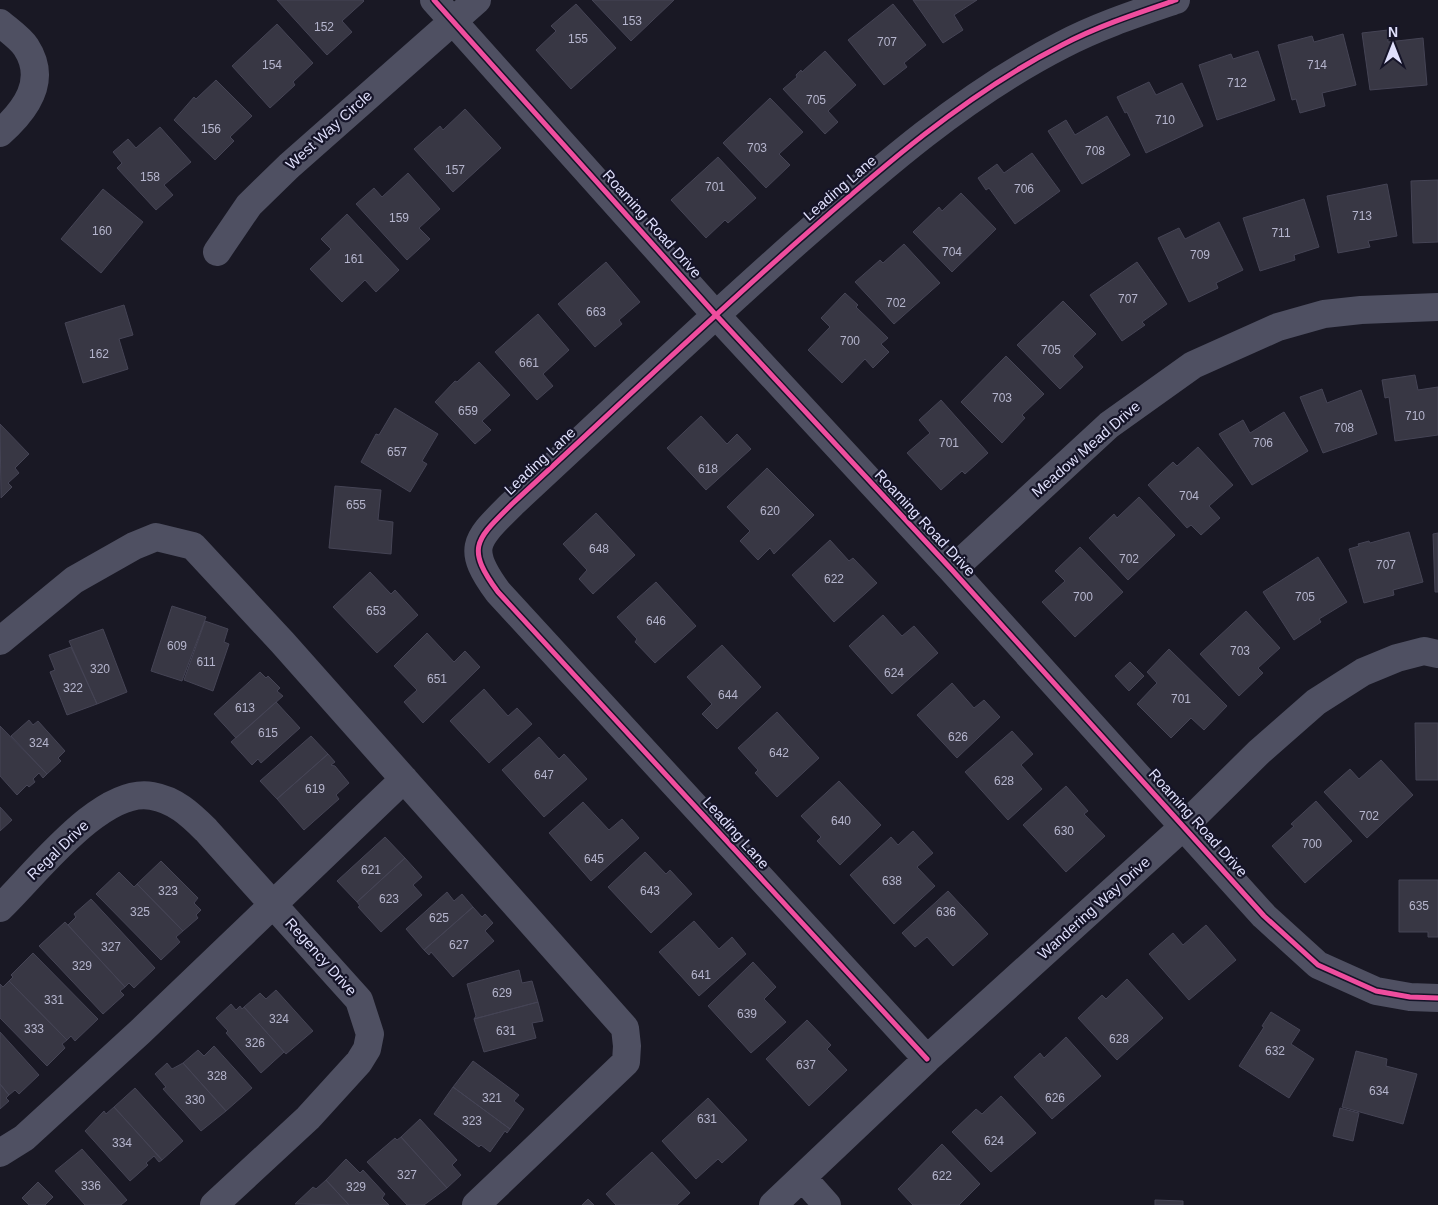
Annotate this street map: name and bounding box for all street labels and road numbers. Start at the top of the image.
street label: West Way Circle [282,87,375,173]
street label: Leading Lane [800,151,880,224]
street label: Roaming Road Drive [599,166,705,281]
street label: Meadow Mead Drive [1028,397,1143,500]
street label: Leading Lane [501,423,579,498]
street label: Roaming Road Drive [872,466,979,579]
street label: Roaming Road Drive [1145,765,1251,880]
street label: Leading Lane [700,793,773,872]
street label: Regal Drive [24,816,92,883]
street label: Wandering Way Drive [1034,853,1153,962]
street label: Regency Drive [282,914,361,999]

